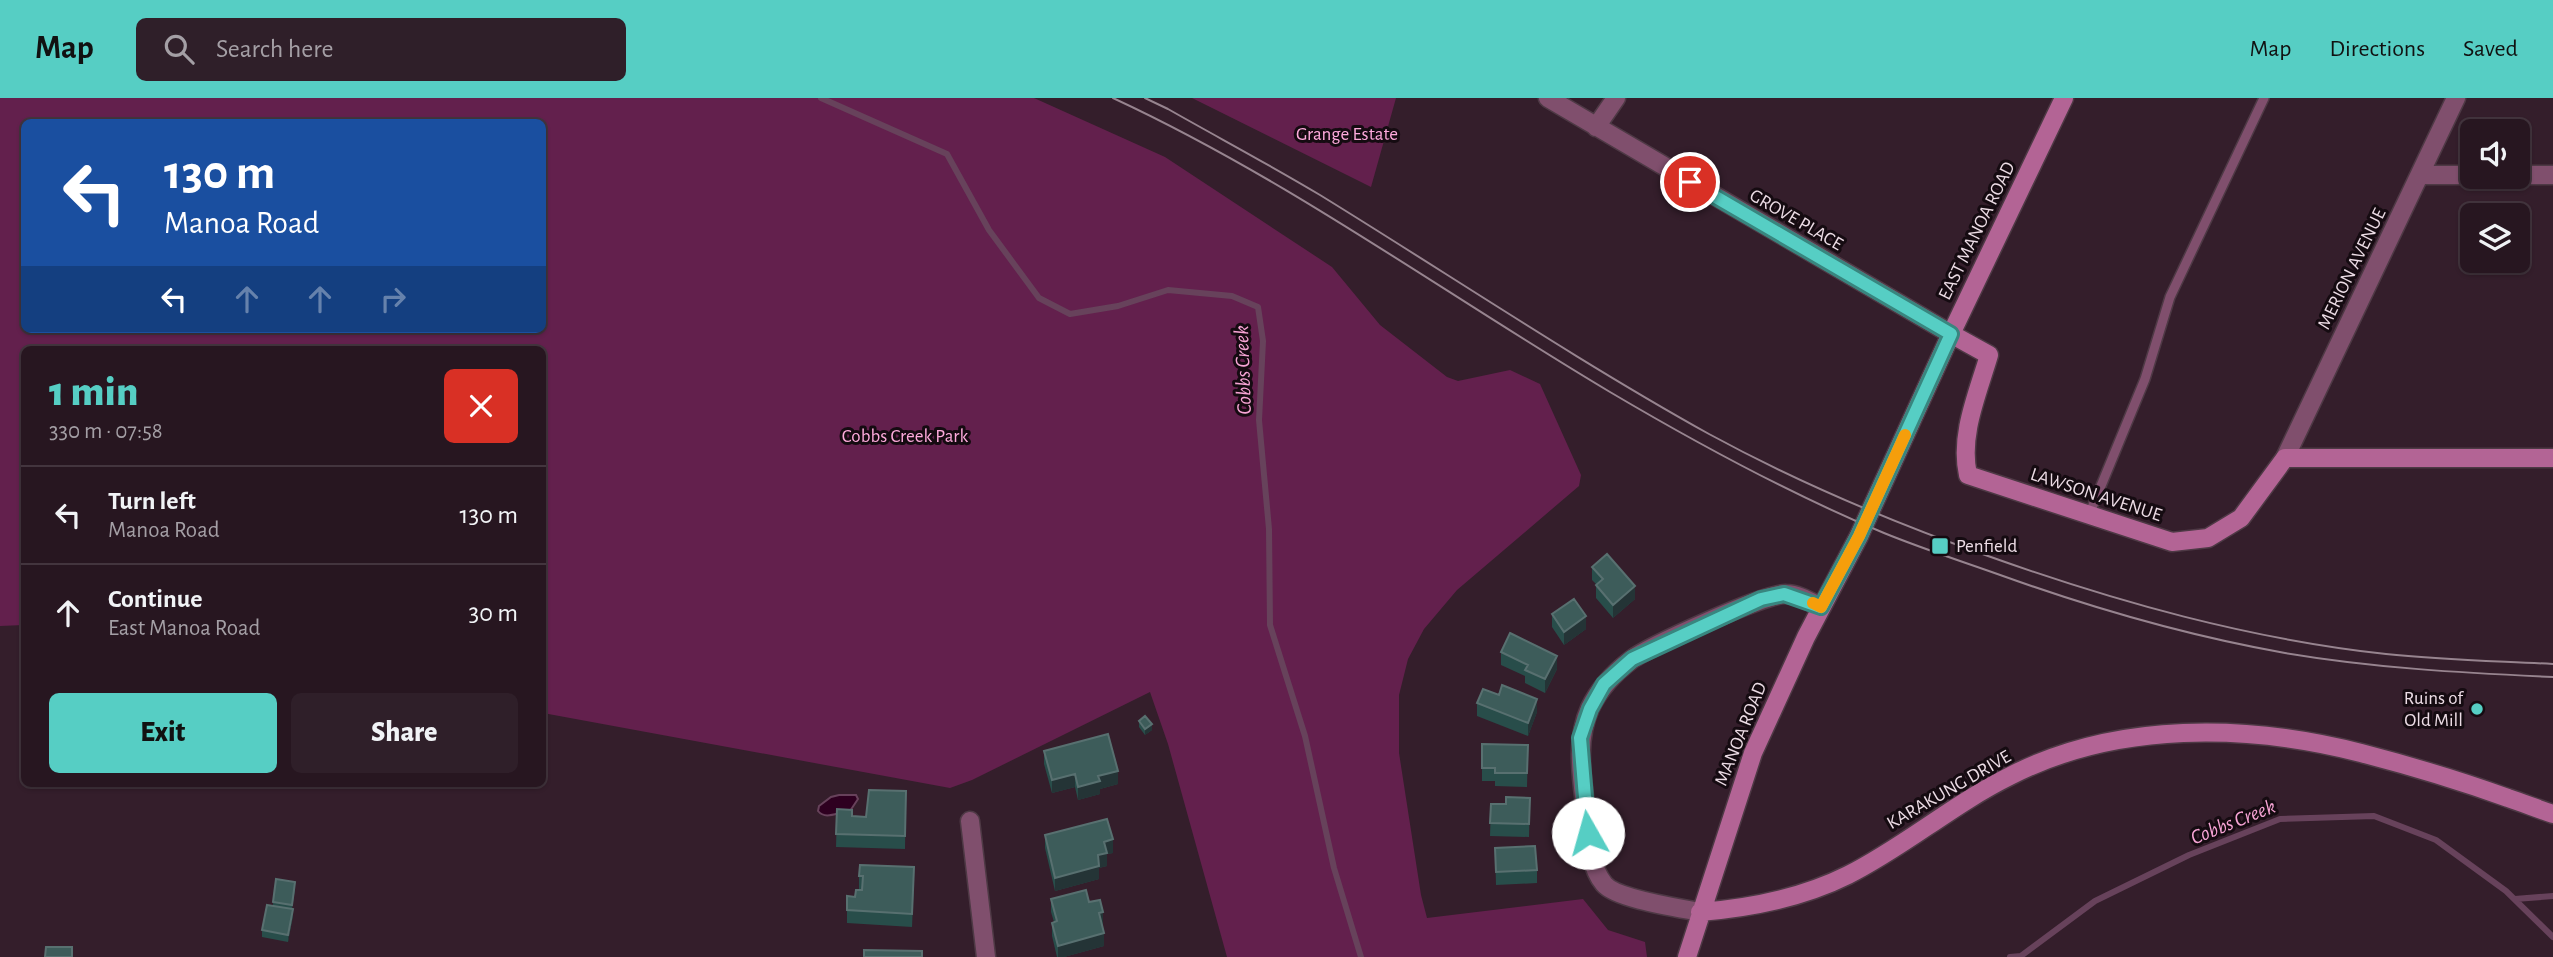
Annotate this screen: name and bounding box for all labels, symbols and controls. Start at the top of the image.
search box [136,18,626,81]
icon: search [160,30,198,68]
text: Map [35,32,94,65]
text: Search here [216,36,334,62]
text: Map [2249,37,2291,61]
text: Directions [2329,37,2425,61]
text: Saved [2463,37,2518,61]
map controls [2460,119,2530,273]
button: sound [2460,119,2530,189]
park label: Grange Estate [1296,125,1398,144]
icon: left [49,147,140,238]
text: 130 m [164,149,275,198]
pin [1660,152,1720,212]
street label: EAST MANOA ROAD [1935,159,2019,303]
icon: arrive [1671,163,1709,201]
street label: GROVE PLACE [1746,186,1846,254]
button: layers [2460,203,2530,273]
street label: MERION AVENUE [2315,205,2389,333]
text: Manoa Road [164,207,319,239]
icon: left [155,280,193,318]
icon: ahead [228,280,266,318]
icon: ahead [301,280,339,318]
icon: right [374,280,412,318]
water label: Cobbs Creek [1231,325,1255,415]
button: close [444,369,518,443]
text: 1 min [49,371,138,413]
text: 330 m · 07:58 [49,420,163,443]
park label: Cobbs Creek Park [842,427,968,446]
street label: LAWSON AVENUE [2028,465,2164,525]
text: Turn left [108,488,196,514]
icon: left [49,496,87,534]
text: 130 m [460,502,518,528]
text: Manoa Road [108,519,220,542]
marker: Penfield [1930,536,1950,556]
place label: Penfield [1956,537,2017,556]
text: Continue [108,586,203,612]
icon: ahead [49,594,87,632]
text: 30 m [468,600,518,626]
text: East Manoa Road [108,617,261,640]
street label: MANOA ROAD [1712,679,1770,789]
place label: Ruins of Old Mill [2404,689,2464,730]
button: Exit [49,693,277,773]
button: Share [291,693,518,773]
marker: Ruins of Old Mill [2469,701,2485,717]
street label: KARAKUNG DRIVE [1884,747,2014,833]
water label: Cobbs Creek [2188,795,2279,848]
position arrow [1551,796,1625,870]

